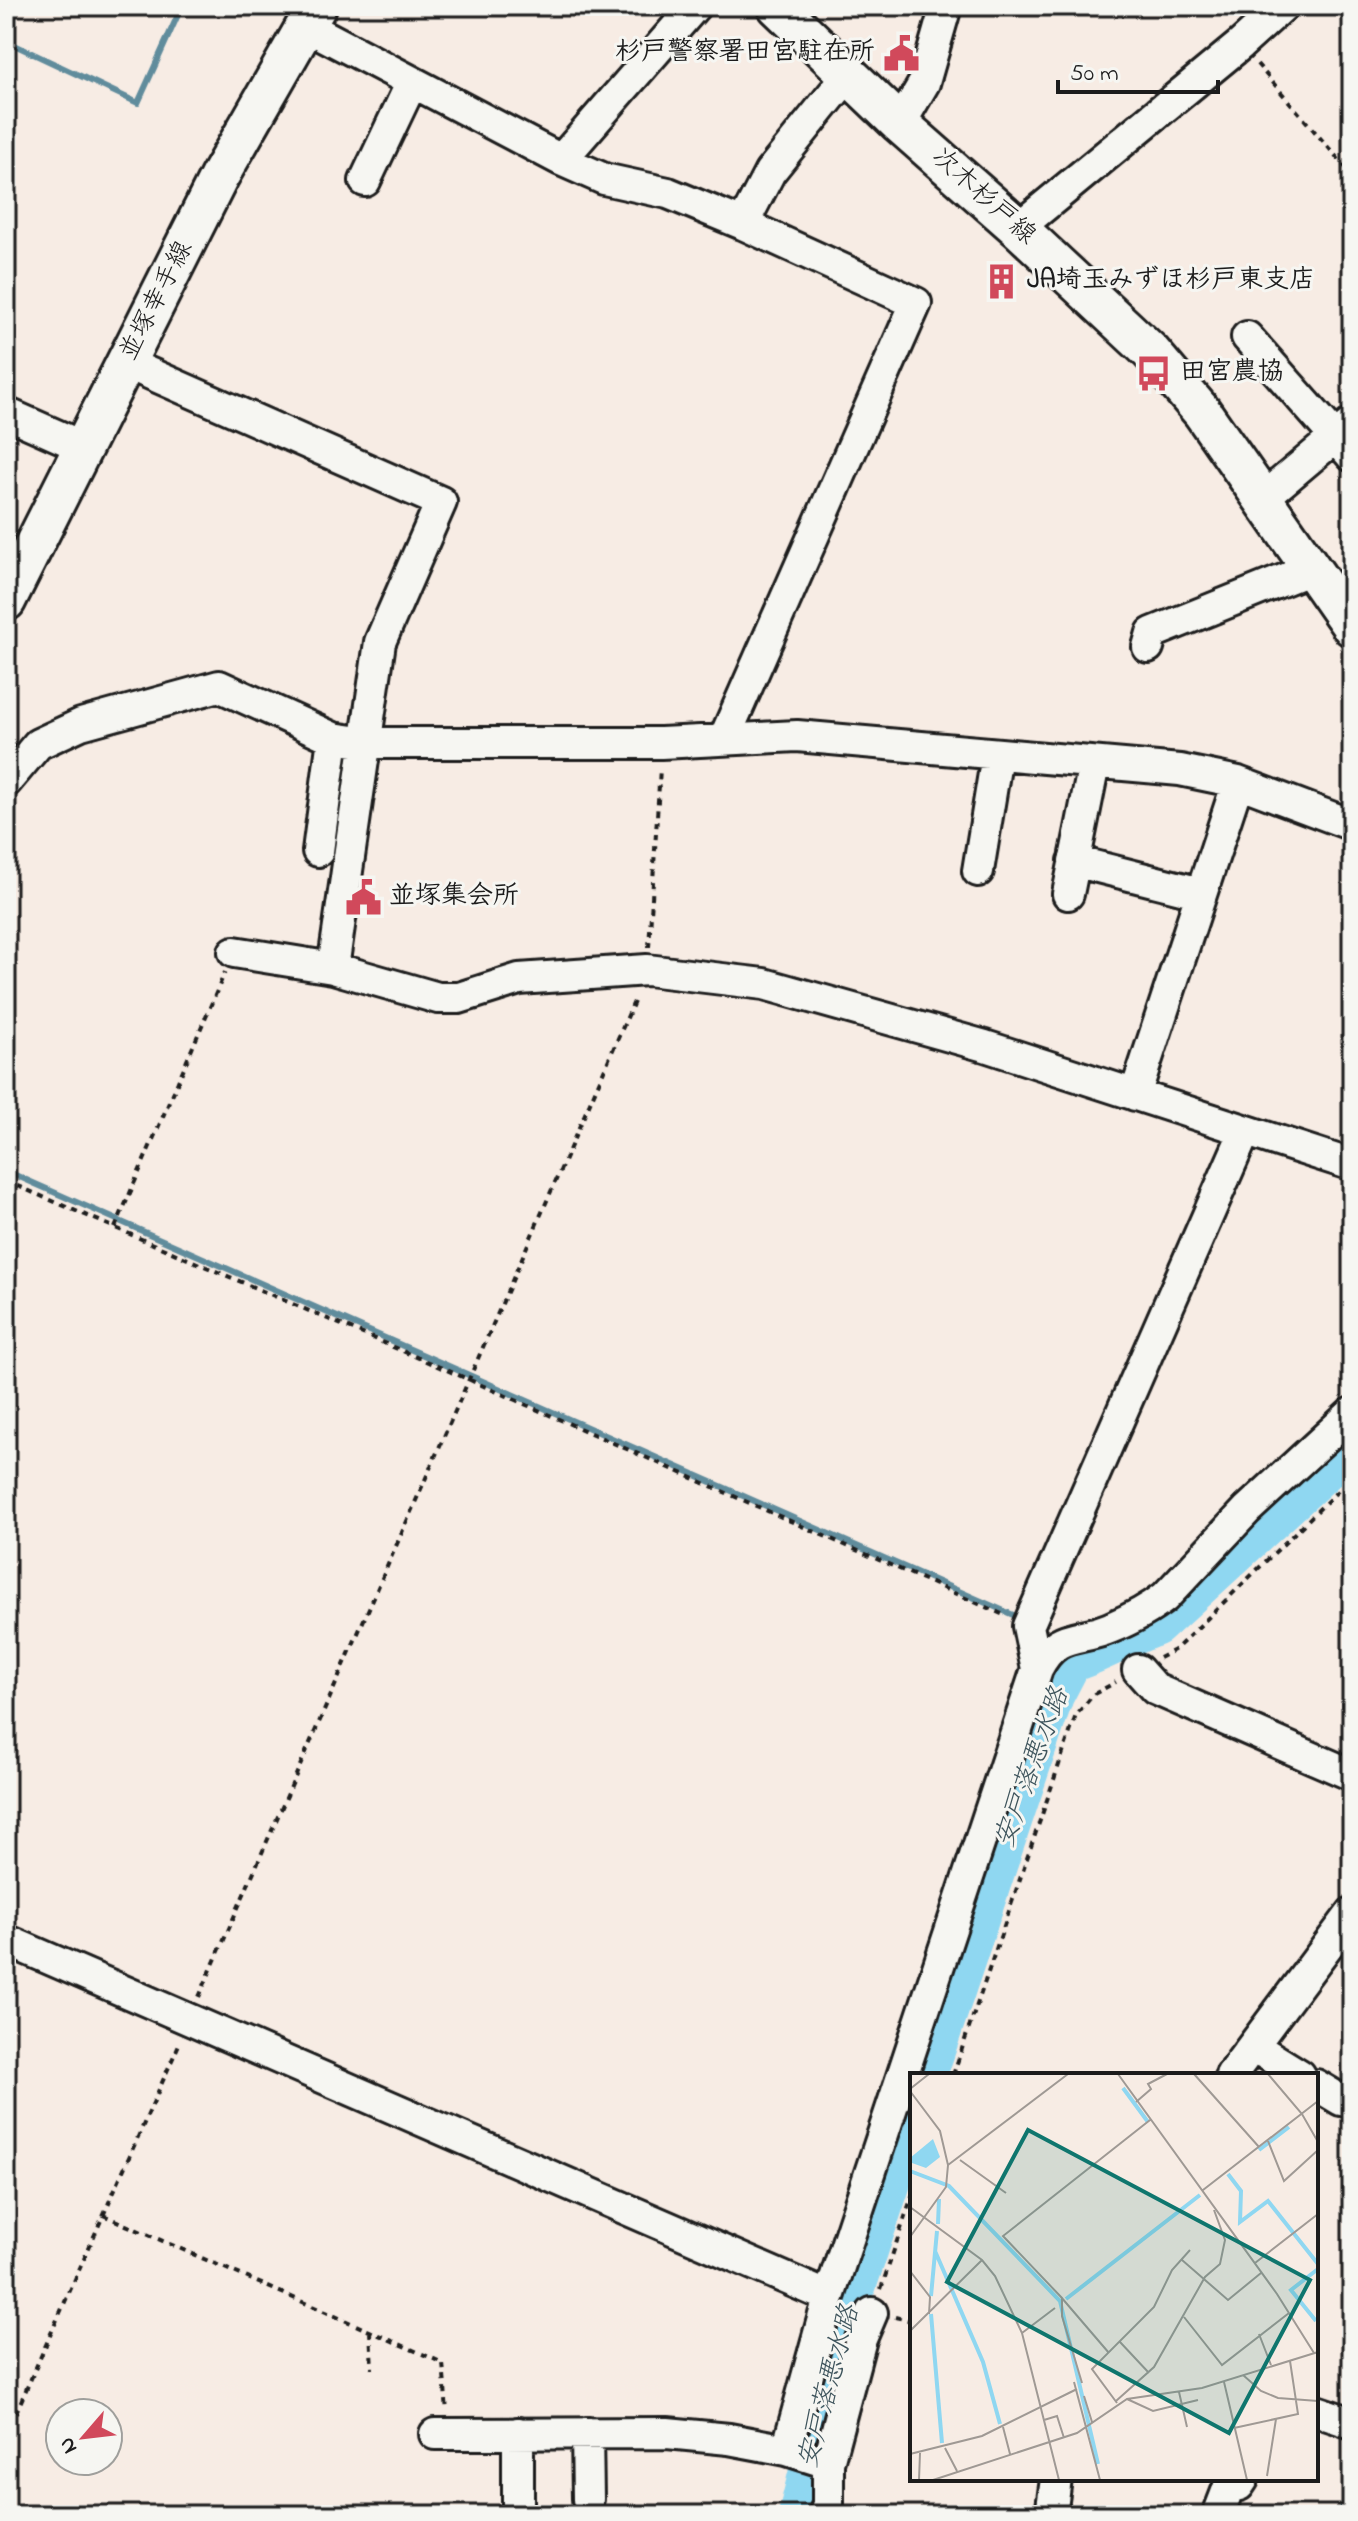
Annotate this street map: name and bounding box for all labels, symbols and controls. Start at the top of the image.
place label: 杉戸警察署田宮駐在所 [615,34,875,72]
public building icon: 杉戸警察署田宮駐在所 [882,34,920,72]
scale bar [1058,44,1218,94]
text: 50 m [1070,57,1119,92]
street label: 次木杉戸線 [922,139,1044,255]
street label: 並塚幸手線 [111,234,203,368]
building icon: JA埼玉みずほ杉戸東支店 [982,262,1020,300]
place label: JA埼玉みずほ杉戸東支店 [1027,262,1315,300]
bus stop icon: 田宮農協 [1135,354,1173,392]
place label: 田宮農協 [1180,354,1284,392]
public building icon: 並塚集会所 [344,878,382,916]
place label: 並塚集会所 [389,878,519,916]
water label: 安戸落悪水路 [985,1680,1082,1854]
inset map [910,2073,1318,2481]
water label: 安戸落悪水路 [788,2299,872,2473]
north arrow [44,2397,124,2477]
text: N [51,2431,87,2459]

